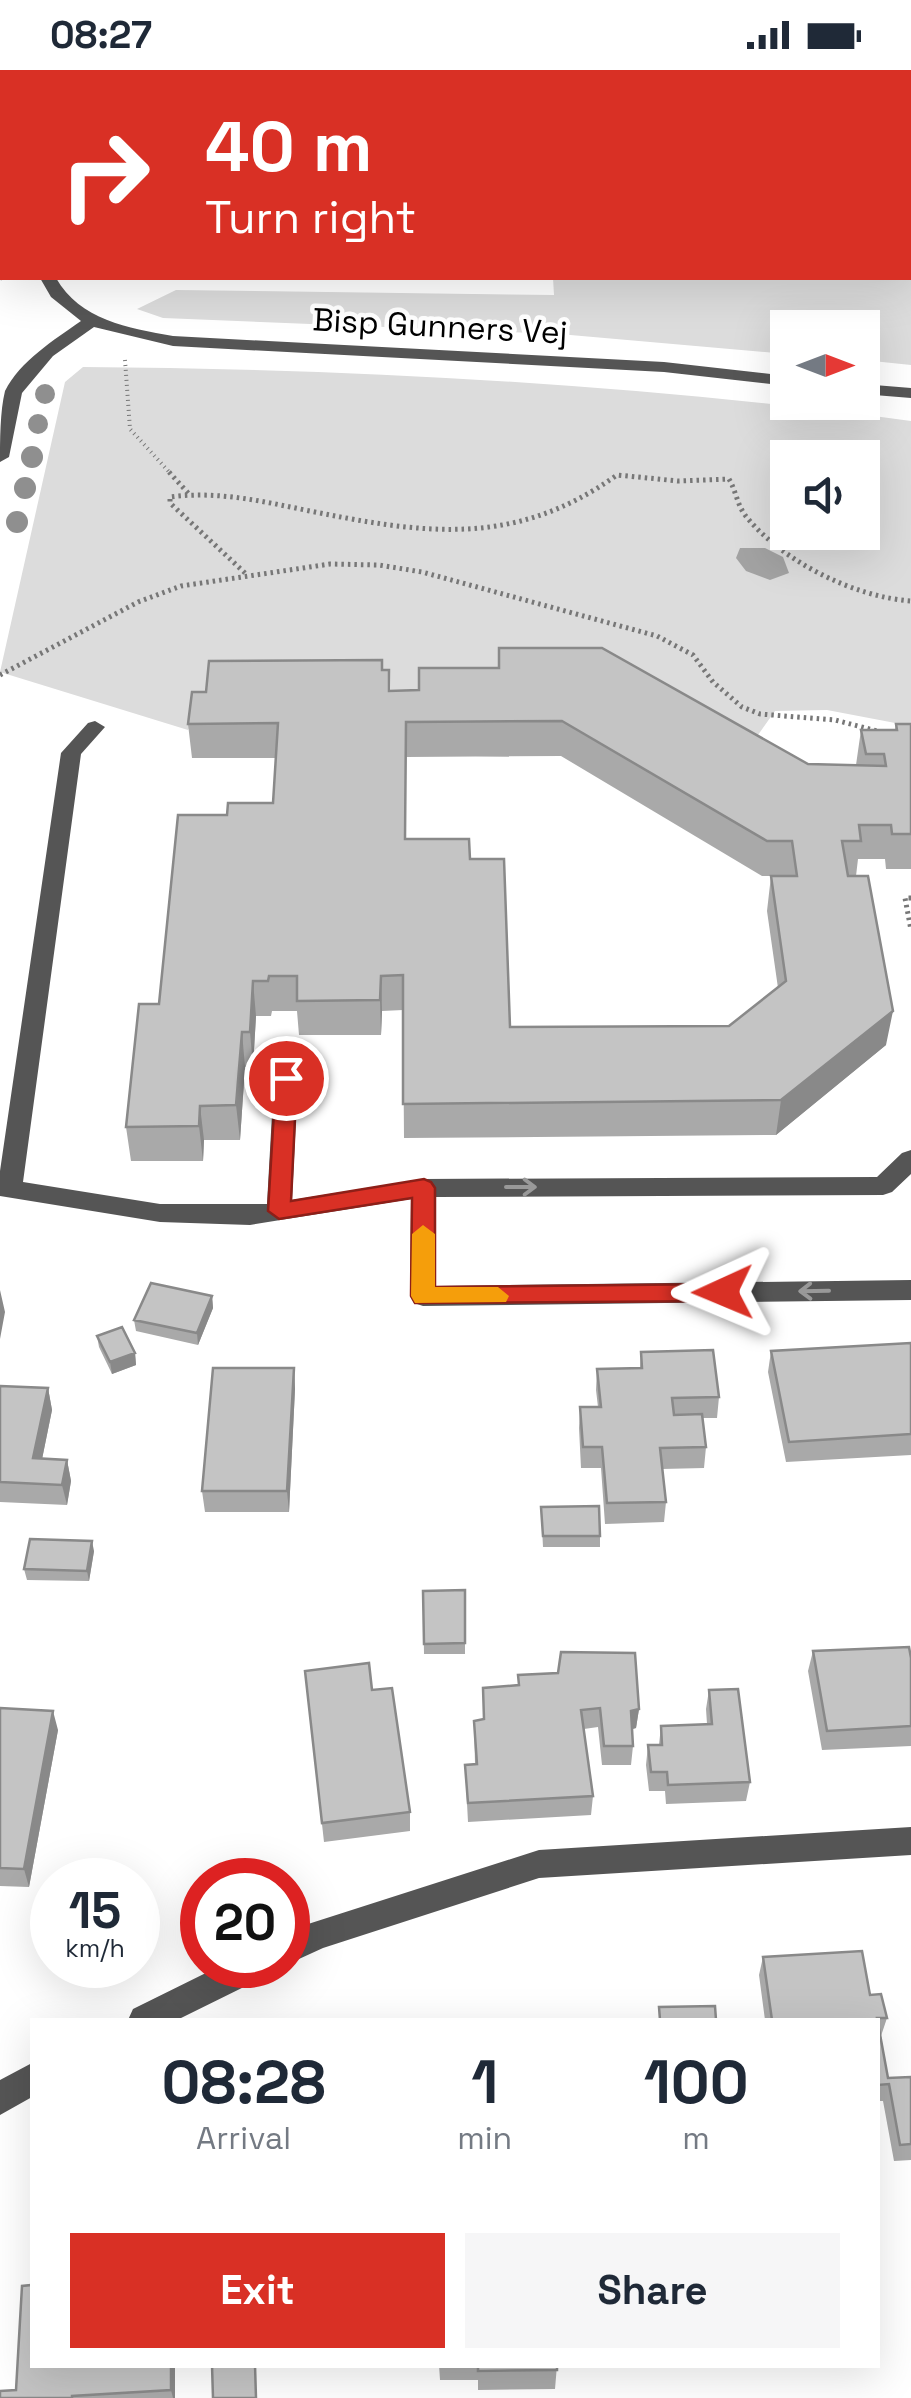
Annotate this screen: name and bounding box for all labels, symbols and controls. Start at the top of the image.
text: 08:27 [50,11,152,59]
text: 40 m [205,102,372,191]
icon: right [40,110,170,240]
text: Turn right [205,189,416,246]
street label: Bisp Gunners Vej [311,299,569,353]
north arrow [770,310,880,420]
map controls [770,310,880,550]
button: sound [770,440,880,550]
pin [244,1036,329,1121]
icon: arrive [259,1051,314,1106]
one-way arrow [504,1178,536,1196]
position arrow [671,1240,775,1344]
one-way arrow [798,1282,830,1300]
speed limit sign: 20 [180,1858,310,1988]
text: 15 [69,1879,121,1943]
text: km/h [65,1932,125,1964]
text: 08:28 [161,2044,326,2121]
text: 1 [471,2044,498,2121]
text: 100 [644,2044,749,2121]
text: Arrival [196,2118,291,2158]
text: min [457,2118,512,2158]
text: m [682,2118,710,2158]
button: Exit [70,2233,445,2348]
button: Share [465,2233,840,2348]

